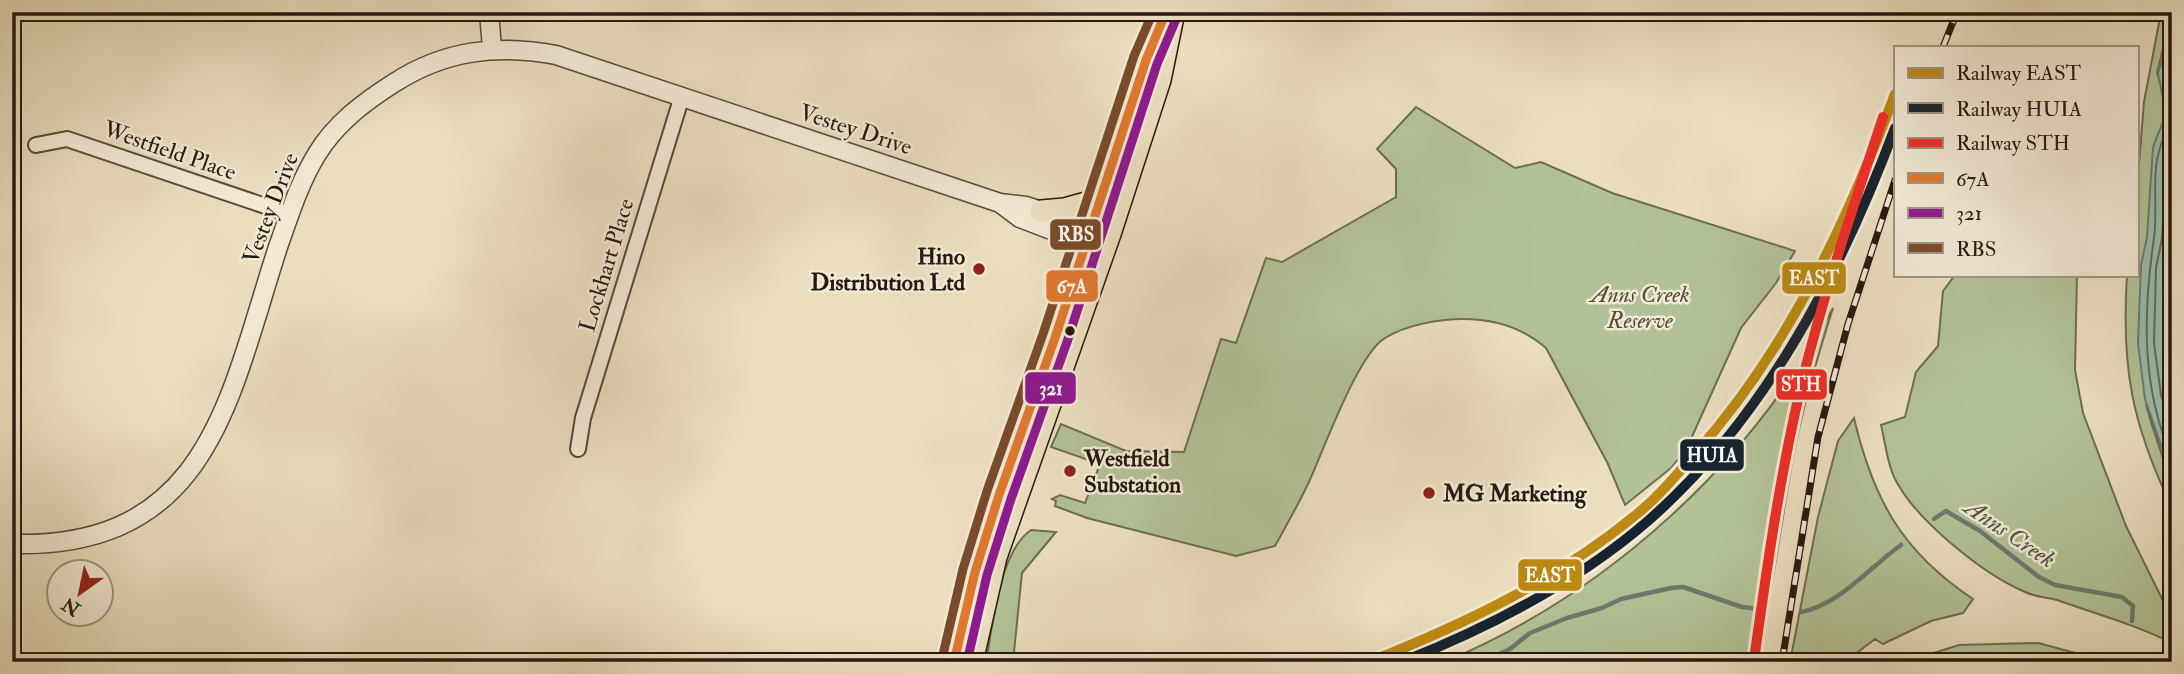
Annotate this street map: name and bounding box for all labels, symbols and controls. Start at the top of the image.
legend [1894,46,2138,276]
text: Railway EAST [1956,60,2082,87]
text: Railway HUIA [1956,96,2082,123]
street label: Vestey Drive [796,98,916,161]
street label: Westfield Place [99,114,240,187]
text: Railway STH [1956,130,2070,157]
street label: Vestey Drive [236,148,305,268]
text: 67A [1956,166,1990,193]
street label: Lockhart Place [572,195,641,335]
text: 321 [1956,200,1982,227]
line badge: RBS [1049,218,1102,251]
text: RBS [1058,223,1094,247]
text: RBS [1956,236,1996,263]
place label: Hino Distribution Ltd [811,242,966,297]
marker: Hino Distribution Ltd [971,261,987,277]
line badge: EAST [1781,261,1847,295]
text: EAST [1789,267,1840,291]
line badge: 67A [1045,269,1099,303]
text: 67A [1057,275,1088,299]
park label: Anns Creek Reserve [1587,280,1690,335]
unlabelled marker [1063,324,1077,338]
line badge: STH [1775,368,1828,401]
line badge: 321 [1024,371,1077,405]
text: STH [1781,373,1822,397]
text: 321 [1039,377,1063,401]
line badge: HUIA [1679,438,1745,472]
place label: Westfield Substation [1083,444,1181,499]
text: HUIA [1686,444,1739,468]
marker: Westfield Substation [1062,463,1078,479]
place label: MG Marketing [1442,479,1588,509]
marker: MG Marketing [1421,485,1437,501]
water label: Anns Creek [1956,490,2061,575]
north arrow [46,558,116,628]
line badge: EAST [1517,558,1583,592]
text: EAST [1525,564,1576,588]
text: N [57,591,86,622]

